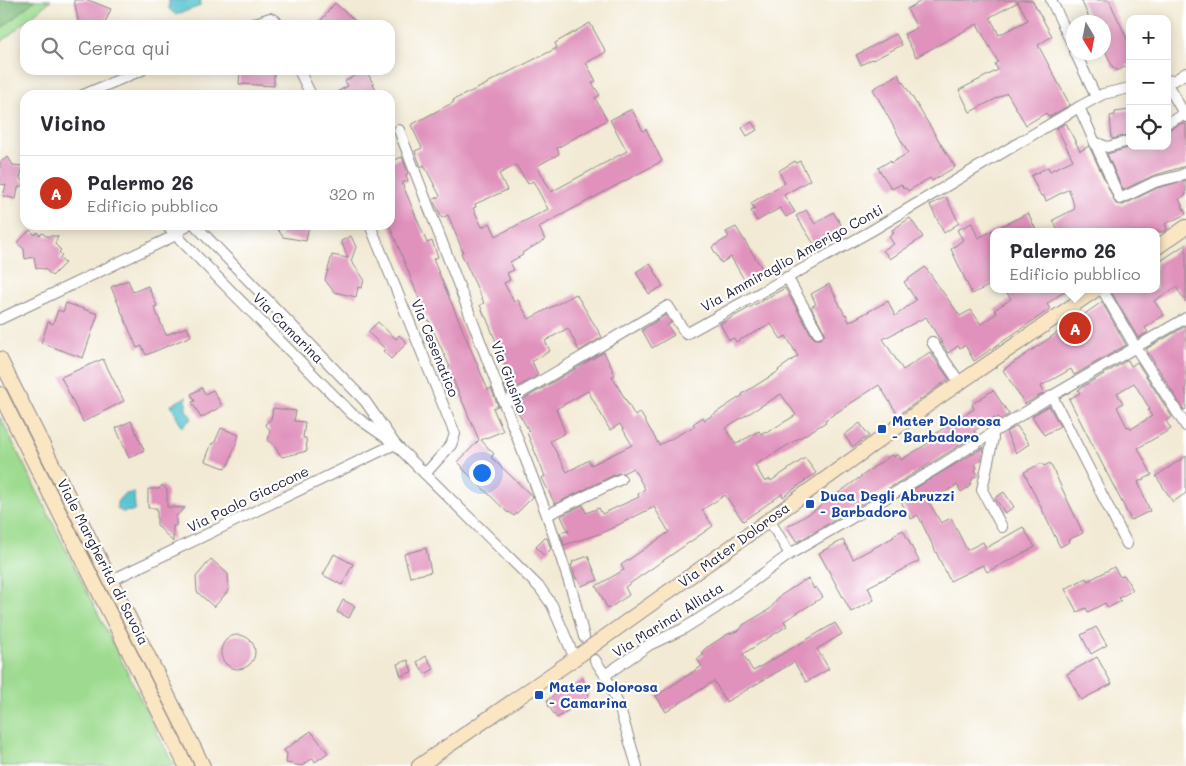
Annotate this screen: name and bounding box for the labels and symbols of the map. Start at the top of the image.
north arrow [1066,15,1111,60]
street label: Via Ammiraglio Amerigo Conti [697,199,886,316]
street label: Via Camarina [249,288,328,367]
street label: Via Cesenatico [407,296,464,400]
pin: A [1059,309,1091,347]
street label: Via Giusino [487,338,532,416]
place label: Mater Dolorosa - Barbadoro [892,411,1001,446]
marker: Mater Dolorosa - Barbadoro [876,423,888,435]
your location [469,460,495,486]
street label: Via Paolo Giaccone [184,461,312,536]
street label: Viale Margherita di Savoia [53,476,154,648]
place label: Duca Degli Abruzzi - Barbadoro [820,486,955,521]
street label: Via Mater Dolorosa [674,498,793,591]
marker: Duca Degli Abruzzi - Barbadoro [804,498,816,510]
street label: Via Marinai Alliata [609,578,727,661]
place label: Mater Dolorosa - Camarina [549,677,658,712]
marker: Mater Dolorosa - Camarina [533,689,545,701]

